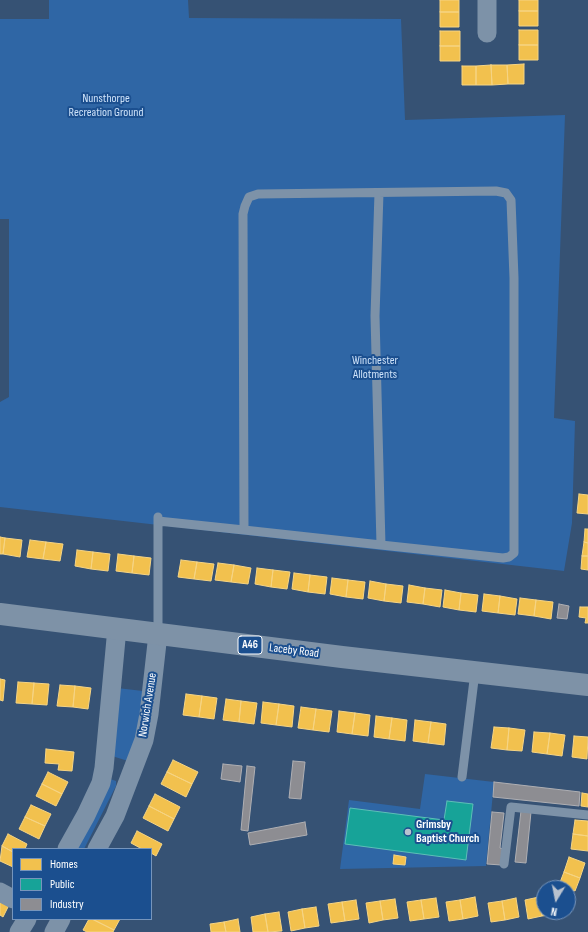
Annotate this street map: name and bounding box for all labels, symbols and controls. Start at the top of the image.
park label: Nunsthorpe Recreation Ground [69,92,143,120]
park label: Winchester Allotments [352,354,398,382]
road number: A46 [238,636,262,654]
street label: Laceby Road [268,641,320,661]
street label: Norwich Avenue [136,672,160,738]
place label: Grimsby Baptist Church [416,818,479,846]
marker: Grimsby Baptist Church [403,827,413,837]
legend [12,848,152,920]
text: Homes [50,857,78,872]
text: Public [50,877,75,892]
north arrow [536,880,576,920]
text: Industry [50,897,84,912]
text: N [550,904,558,918]

